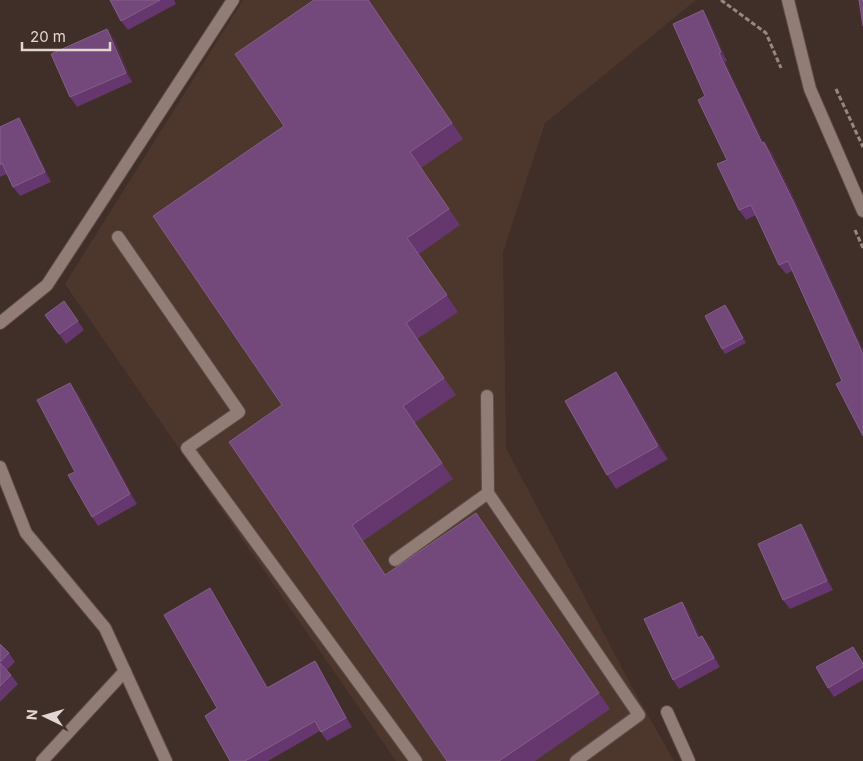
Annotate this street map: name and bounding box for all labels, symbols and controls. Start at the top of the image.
scale bar [22,20,110,52]
text: 20 m [30,27,66,46]
north arrow [20,691,70,741]
text: N [23,709,40,721]

